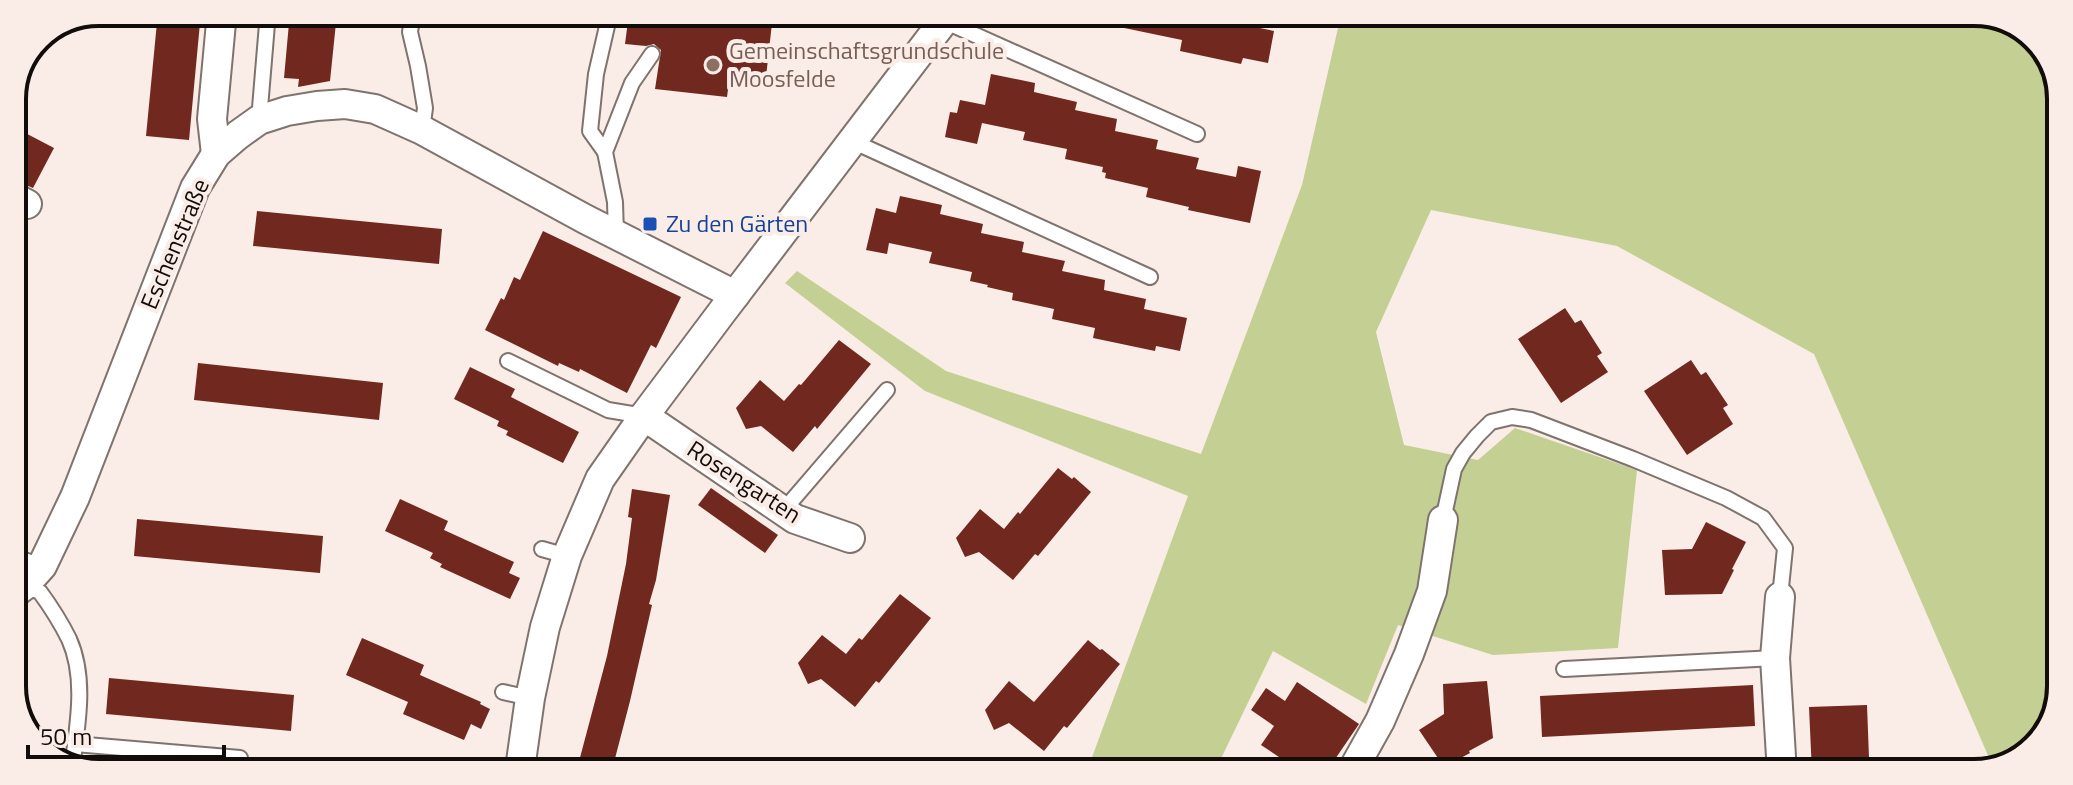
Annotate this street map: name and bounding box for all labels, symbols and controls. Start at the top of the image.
place label: Gemeinschaftsgrundschule Moosfelde [729,32,1004,96]
marker: Gemeinschaftsgrundschule Moosfelde [704,56,722,74]
street label: Eschenstraße [130,173,218,314]
place label: Zu den Gärten [666,205,808,241]
marker: Zu den Gärten [641,215,659,233]
street label: Rosengarten [680,431,809,532]
scale bar [28,709,224,759]
text: 50 m [40,718,92,754]

